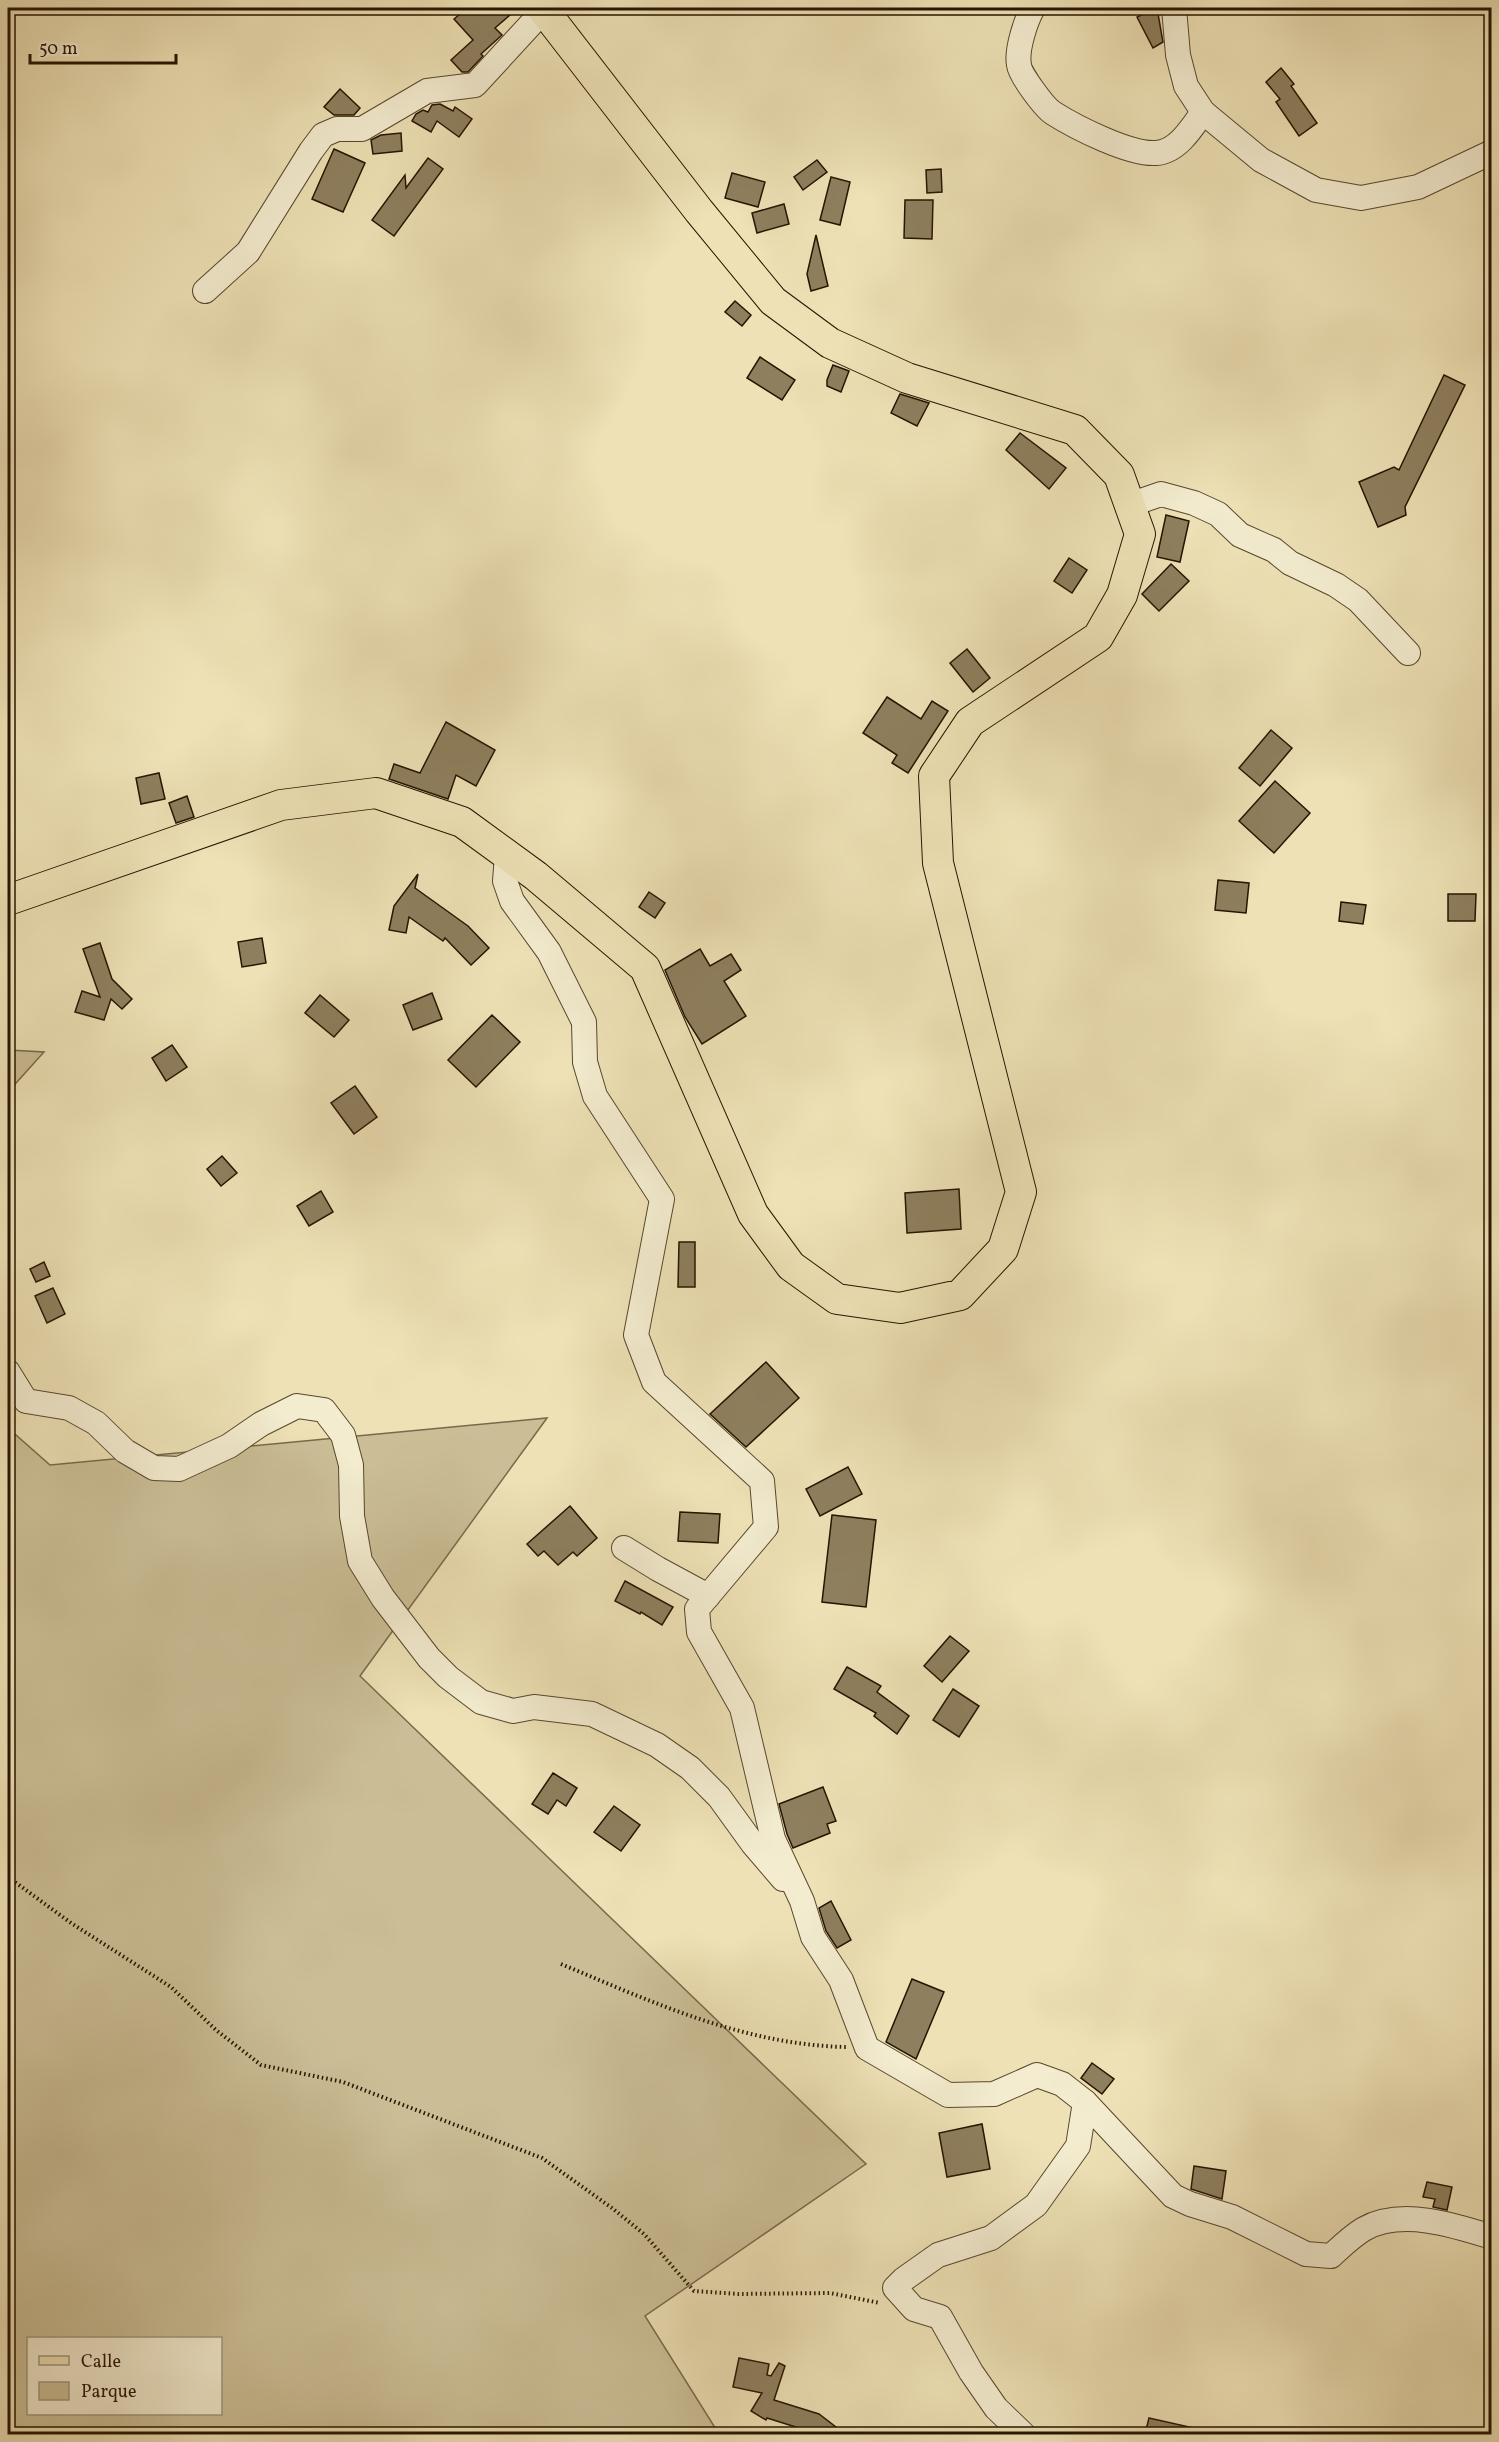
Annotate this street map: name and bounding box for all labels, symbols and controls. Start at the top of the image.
scale bar [30,27,176,65]
text: 50 m [39,37,78,62]
legend [27,2337,222,2415]
text: Calle [81,2350,121,2375]
text: Parque [81,2380,136,2405]

